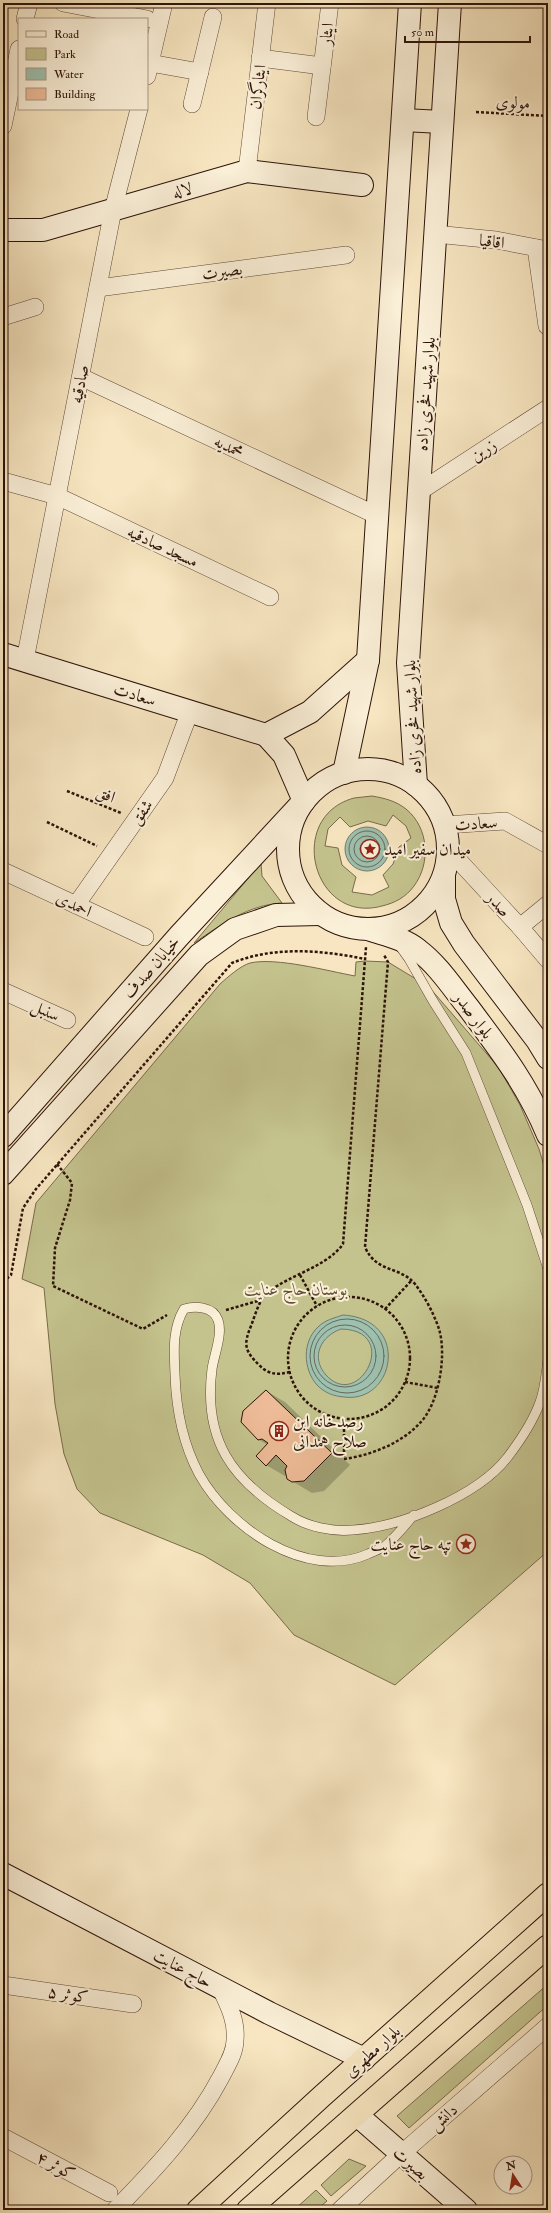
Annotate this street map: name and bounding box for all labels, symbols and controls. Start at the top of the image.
legend [18,18,148,110]
scale bar [405,18,530,44]
street label: ایثار [314,21,338,48]
text: 50 m [411,25,435,40]
text: Road [54,27,79,42]
text: Park [54,47,76,62]
street label: ایثارگران [243,63,271,111]
text: Water [53,67,84,82]
text: Building [54,87,97,102]
street label: مولوی [495,91,531,114]
street label: لاله [170,178,195,203]
street label: اقاقیا [478,230,506,254]
street label: بصیرت [201,258,244,285]
street label: بلوار شهید فخری زاده [411,336,440,452]
street label: صادقیه [65,363,94,405]
street label: محمدیه [211,431,247,462]
street label: زرین [466,434,500,467]
street label: مسجد صادقیه [124,521,202,572]
street label: بلوار شهید فخری زاده [399,659,426,775]
street label: سعادت [111,678,159,711]
street label: افق [93,781,119,808]
street label: شفق [125,795,158,829]
street label: سعادت [454,812,498,835]
place icon: میدان سفیر امید [359,838,381,860]
place label: میدان سفیر امید [384,839,471,860]
street label: صدر [481,886,515,921]
street label: احمدی [53,887,95,922]
street label: خیابان صدف [118,932,184,1003]
street label: بلوار صدر [448,986,498,1043]
street label: سنبل [28,995,63,1027]
park label: بوستان حاج عنایت [244,1279,348,1304]
place label: رصدخانه ابن صلاح همدانی [293,1411,367,1456]
building icon: رصدخانه ابن صلاح همدانی [268,1420,290,1442]
place icon: تپه حاج عنایت [455,1533,477,1555]
place label: تپه حاج عنایت [370,1534,452,1559]
street label: حاج عنایت [148,1944,216,1996]
street label: کوثر ۵ [46,1981,90,2008]
street label: بلوار مطهری [340,2021,405,2082]
street label: دانش [425,2099,463,2136]
street label: بصیرت [388,2142,433,2185]
street label: کوثر ۴ [33,2147,79,2184]
north arrow [493,2155,533,2195]
text: N [504,2158,518,2173]

